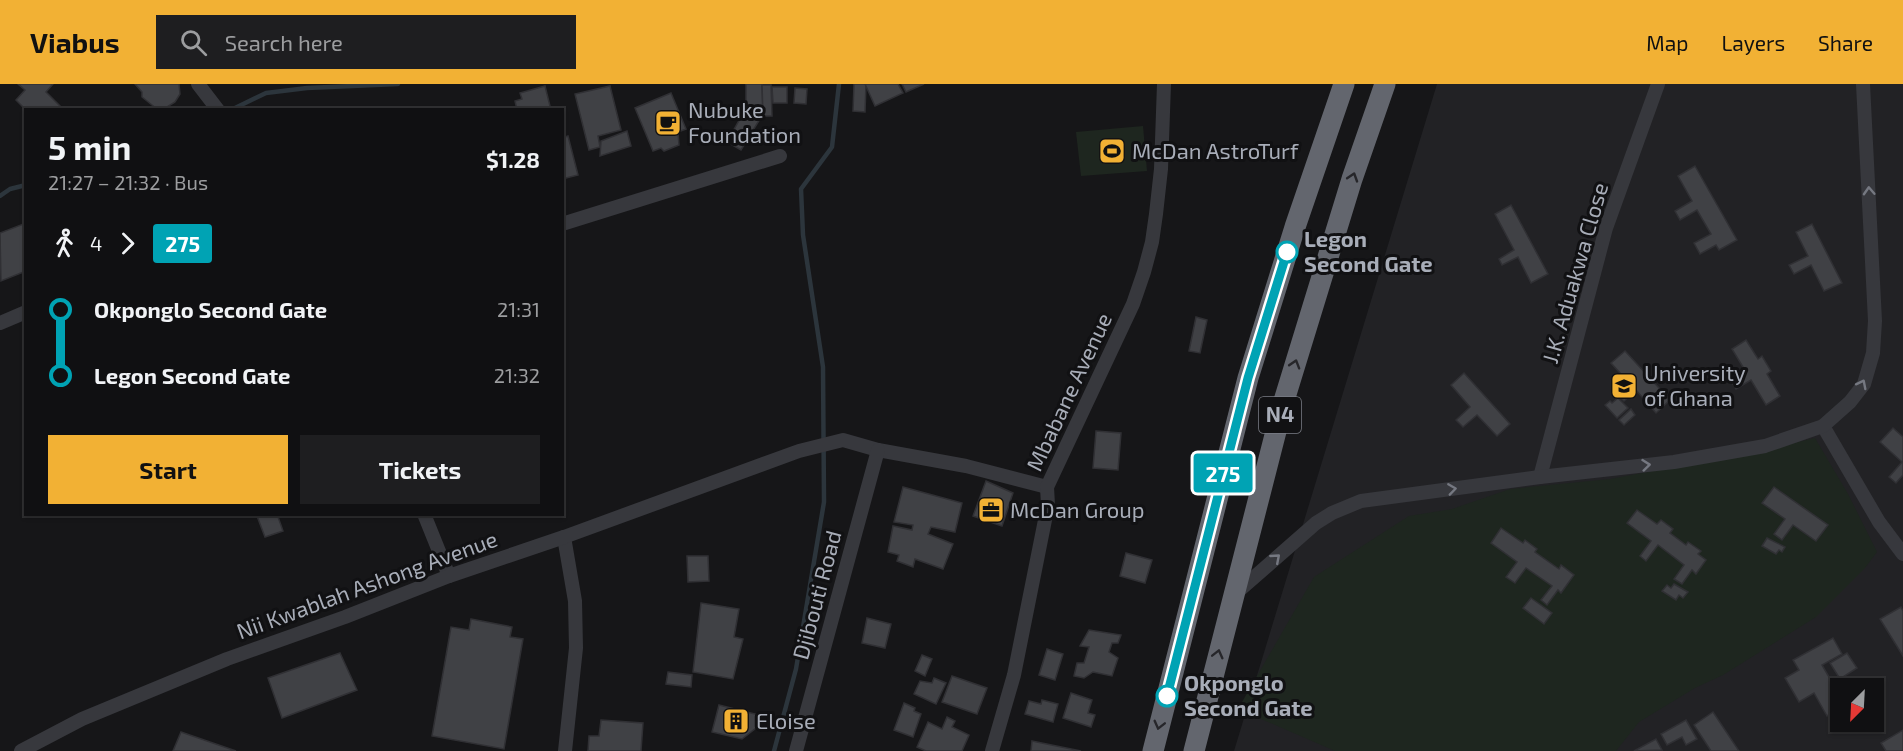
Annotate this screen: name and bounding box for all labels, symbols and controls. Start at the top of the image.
search box [156,15,576,69]
text: Viabus [30,25,120,59]
icon: search [177,26,210,59]
text: Search here [225,29,343,55]
text: Map [1646,30,1688,55]
text: Layers [1721,30,1785,55]
text: Share [1818,30,1873,55]
place label: Nubuke Foundation [688,96,801,147]
cafe icon: Nubuke Foundation [653,108,683,138]
text: 5 min [48,127,131,167]
sports icon: McDan AstroTurf [1097,136,1127,166]
place label: McDan AstroTurf [1132,137,1299,163]
text: $1.28 [486,146,540,172]
text: 21:27 – 21:32 · Bus [48,170,208,194]
one-way arrow [1346,172,1358,183]
street label: J.K. Aduakwa Close [1536,179,1612,366]
one-way arrow [1862,186,1875,195]
place label: Legon Second Gate [1304,225,1433,276]
icon: walk [48,227,81,260]
icon: forward [111,227,144,260]
text: 4 [90,231,102,255]
text: 275 [165,231,200,256]
marker: Legon Second Gate [1276,241,1298,263]
text: Okponglo Second Gate [94,296,327,322]
text: 21:31 [497,297,540,321]
street label: Mbabane Avenue [1020,308,1116,475]
one-way arrow [1288,359,1301,370]
place label: University of Ghana [1644,359,1746,410]
text: Legon Second Gate [94,362,290,388]
text: 21:32 [494,363,540,387]
school or university icon: University of Ghana [1609,371,1639,401]
one-way arrow [1855,379,1867,390]
road number: N4 [1259,397,1301,433]
button: Start [48,435,288,504]
button: Tickets [300,435,540,504]
line badge: 275 [1188,454,1258,492]
one-way arrow [1641,460,1650,472]
text: 275 [1206,461,1240,486]
one-way arrow [1448,483,1457,496]
office icon: McDan Group [976,495,1006,525]
place label: McDan Group [1010,496,1145,522]
street label: Nii Kwablah Ashong Avenue [233,525,501,643]
street label: Djibouti Road [786,527,847,662]
one-way arrow [1269,554,1280,565]
one-way arrow [1211,649,1224,659]
place label: Okponglo Second Gate [1184,669,1313,720]
north arrow [1830,678,1884,732]
map controls [1830,678,1884,732]
marker: Okponglo Second Gate [1156,685,1178,707]
building icon: Eloise [721,706,751,736]
place label: Eloise [756,707,816,733]
one-way arrow [1154,720,1167,730]

